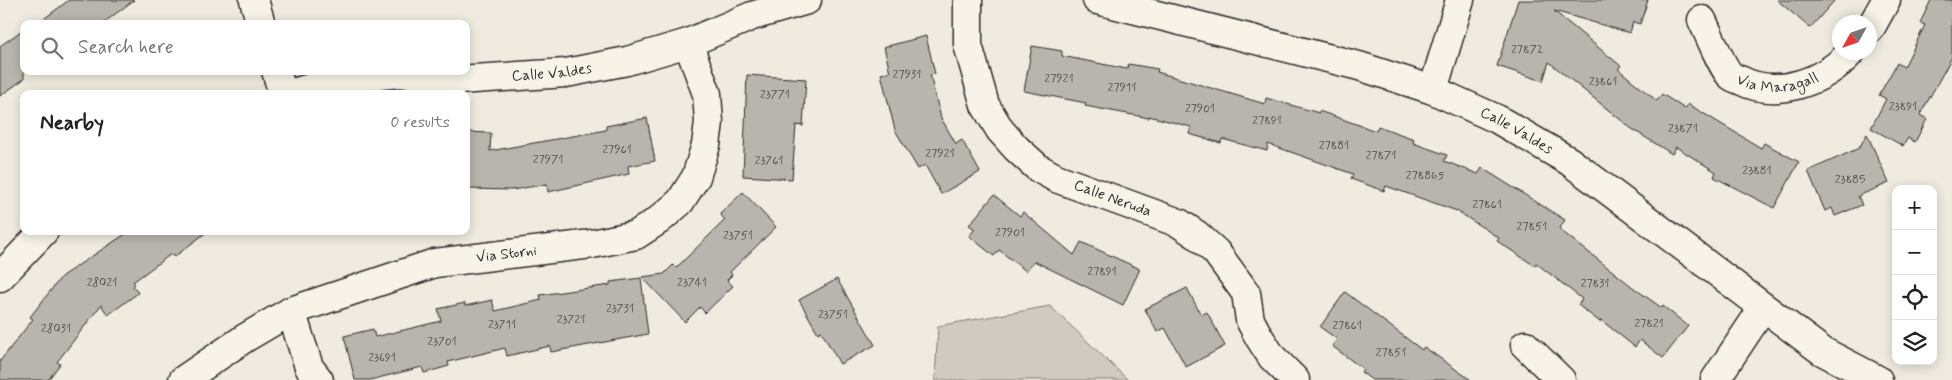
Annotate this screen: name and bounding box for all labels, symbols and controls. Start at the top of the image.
north arrow [1832,15,1877,60]
search box [20,20,470,75]
icon: search [38,34,66,62]
text: Search here [78,35,174,60]
house number: 27872 [1511,42,1543,58]
street label: Calle Valdes [511,58,594,86]
house number: 27931 [893,67,921,83]
street label: Via Maragall [1733,68,1822,98]
house number: 27921 [1044,71,1074,87]
house number: 23861 [1589,74,1617,90]
house number: 27911 [1108,80,1136,96]
house number: 23771 [760,87,790,103]
house number: 23891 [1889,99,1917,115]
house number: 27901 [1185,101,1215,117]
street label: Calle Valdes [1477,103,1557,160]
text: Nearby [40,109,104,137]
text: 0 results [390,112,450,133]
house number: 27891 [1252,113,1282,129]
house number: 23871 [1668,121,1698,137]
house number: 27881 [1319,138,1349,154]
house number: 27961 [602,142,632,158]
house number: 27921 [925,146,955,162]
house number: 27871 [1366,148,1396,164]
house number: 27971 [533,152,563,168]
house number: 23761 [755,153,783,169]
house number: 23881 [1742,163,1772,179]
house number: 278865 [1406,168,1445,184]
house number: 23885 [1835,172,1865,188]
street label: Calle Neruda [1071,175,1154,222]
map controls [1892,185,1937,365]
button: + [1892,185,1937,230]
house number: 27861 [1472,197,1502,213]
house number: 27851 [1517,219,1547,235]
house number: 27901 [995,225,1025,241]
house number: 23751 [723,228,753,244]
button: − [1892,230,1937,275]
street label: Via Storni [475,241,538,268]
house number: 27891 [1087,264,1117,280]
house number: 28021 [87,275,117,291]
house number: 23741 [677,275,707,291]
button: locate [1892,275,1937,320]
house number: 27831 [1581,276,1609,292]
house number: 23731 [606,301,634,317]
house number: 23751 [818,307,848,323]
house number: 23721 [557,312,585,328]
house number: 27821 [1634,316,1664,332]
house number: 23711 [488,317,516,333]
house number: 27861 [1332,318,1362,334]
button: layers [1892,320,1937,365]
house number: 28031 [41,321,71,337]
house number: 23701 [427,334,457,350]
house number: 27851 [1376,345,1406,361]
house number: 23691 [368,350,396,366]

